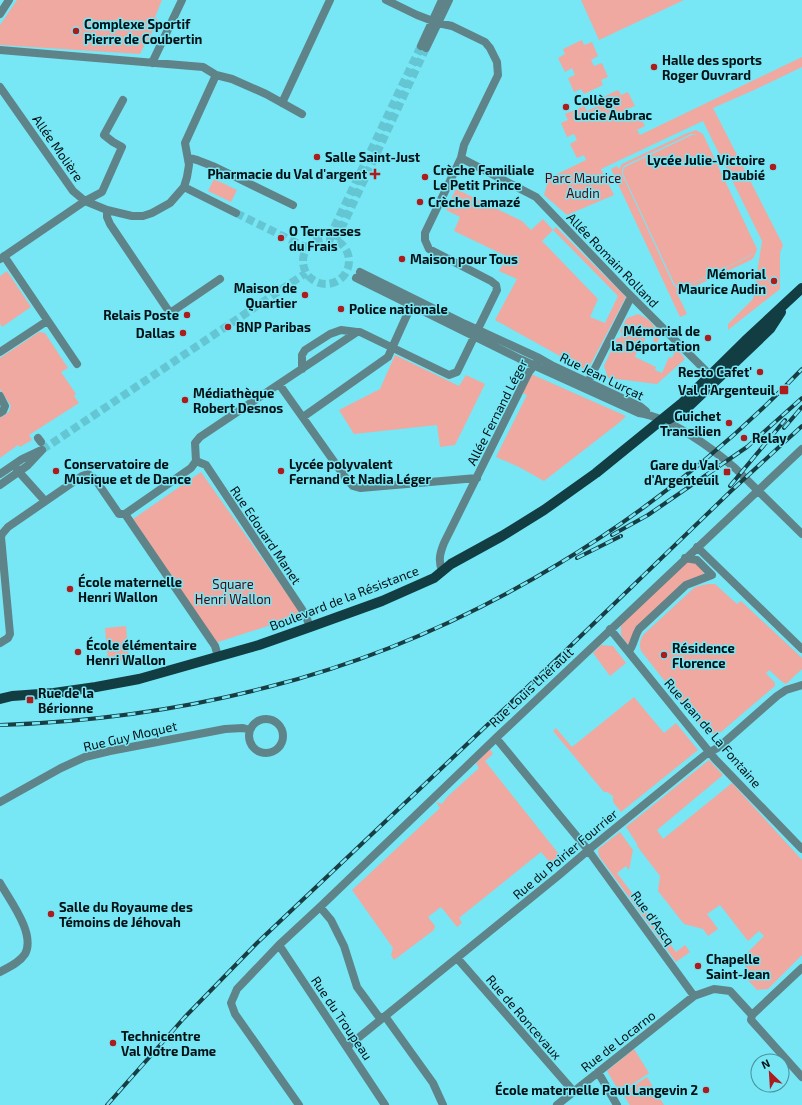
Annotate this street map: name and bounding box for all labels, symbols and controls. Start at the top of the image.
place label: Complexe Sportif Pierre de Coubertin [84,16,203,47]
marker: Complexe Sportif Pierre de Coubertin [71,26,81,36]
place label: Halle des sports Roger Ouvrard [662,52,762,83]
marker: Halle des sports Roger Ouvrard [649,62,659,72]
place label: Collège Lucie Aubrac [574,92,653,123]
marker: Collège Lucie Aubrac [561,102,571,112]
street label: Allée Molière [29,112,87,184]
place label: Salle Saint-Just [325,149,421,165]
marker: Salle Saint-Just [312,152,322,162]
place label: Lycée Julie-Victoire Daubié [647,152,765,183]
place label: Crèche Familiale Le Petit Prince [433,162,534,193]
marker: Lycée Julie-Victoire Daubié [768,162,778,172]
place label: Pharmacie du Val d'argent [207,166,368,182]
marker: Pharmacie du Val d'argent [370,169,380,179]
park label: Parc Maurice Audin [545,170,621,201]
marker: Crèche Familiale Le Petit Prince [420,172,430,182]
place label: Crèche Lamazé [428,194,520,210]
marker: Crèche Lamazé [415,197,425,207]
street label: Allée Romain Rolland [564,209,662,311]
place label: O Terrasses du Frais [289,223,361,254]
marker: O Terrasses du Frais [276,233,286,243]
place label: Maison pour Tous [410,251,518,267]
marker: Maison pour Tous [397,254,407,264]
place label: Mémorial Maurice Audin [678,266,767,297]
marker: Mémorial Maurice Audin [769,276,779,286]
place label: Maison de Quartier [234,280,297,312]
marker: Maison de Quartier [300,290,310,300]
place label: Police nationale [349,301,448,317]
marker: Police nationale [336,304,346,314]
place label: Relais Poste [103,307,179,323]
marker: Relais Poste [182,310,192,320]
place label: BNP Paribas [236,319,311,335]
marker: BNP Paribas [223,322,233,332]
place label: Mémorial de la Déportation [611,323,700,354]
place label: Dallas [136,325,175,341]
marker: Dallas [178,328,188,338]
marker: Mémorial de la Déportation [703,333,713,343]
street label: Rue Jean Lurçat [557,349,647,404]
street label: Allée Fernand Léger [463,356,531,468]
place label: Resto Cafet' [678,364,752,380]
marker: Resto Cafet' [755,367,765,377]
place label: Val d'Argenteuil [678,382,776,398]
marker: Val d'Argenteuil [778,384,790,396]
place label: Médiathèque Robert Desnos [193,385,283,416]
marker: Médiathèque Robert Desnos [180,395,190,405]
place label: Guichet Transilien [660,408,722,439]
marker: Guichet Transilien [724,418,734,428]
place label: Relay [752,430,787,446]
marker: Relay [739,433,749,443]
place label: Conservatoire de Musique et de Dance [64,456,191,487]
place label: Lycée polyvalent Fernand et Nadia Léger [289,456,431,487]
place label: Gare du Val d'Argenteuil [644,457,720,488]
marker: Conservatoire de Musique et de Dance [51,466,61,476]
marker: Lycée polyvalent Fernand et Nadia Léger [276,466,286,476]
marker: Gare du Val d'Argenteuil [722,467,732,477]
street label: Rue Edouard Manet [227,483,305,587]
street label: Boulevard de la Résistance [267,562,421,634]
place label: École maternelle Henri Wallon [78,573,182,605]
park label: Square Henri Wallon [195,576,271,607]
marker: École maternelle Henri Wallon [65,584,75,594]
place label: École élémentaire Henri Wallon [86,636,197,668]
place label: Résidence Florence [672,640,735,671]
street label: Rue Louis Lhérault [486,644,576,730]
marker: École élémentaire Henri Wallon [73,647,83,657]
marker: Résidence Florence [659,650,669,660]
street label: Rue Jean de La Fontaine [661,675,765,791]
place label: Rue de la Bérionne [38,685,94,716]
marker: Rue de la Bérionne [25,695,35,705]
street label: Rue Guy Moquet [81,717,179,755]
street label: Rue du Poirier Fourrier [509,805,621,903]
street label: Rue d'Ascq [628,888,678,948]
place label: Salle du Royaume des Témoins de Jéhovah [59,899,193,930]
marker: Salle du Royaume des Témoins de Jéhovah [46,909,56,919]
place label: Chapelle Saint-Jean [706,951,770,982]
marker: Chapelle Saint-Jean [693,961,703,971]
street label: Rue de Roncevaux [483,971,565,1063]
street label: Rue du Troupeau [308,973,376,1063]
street label: Rue de Locarno [577,1007,659,1075]
place label: Technicentre Val Notre Dame [121,1028,216,1059]
marker: Technicentre Val Notre Dame [108,1038,118,1048]
north arrow [750,1053,790,1093]
text: N [759,1056,772,1071]
place label: École maternelle Paul Langevin 2 [495,1081,698,1098]
marker: École maternelle Paul Langevin 2 [701,1085,711,1095]

